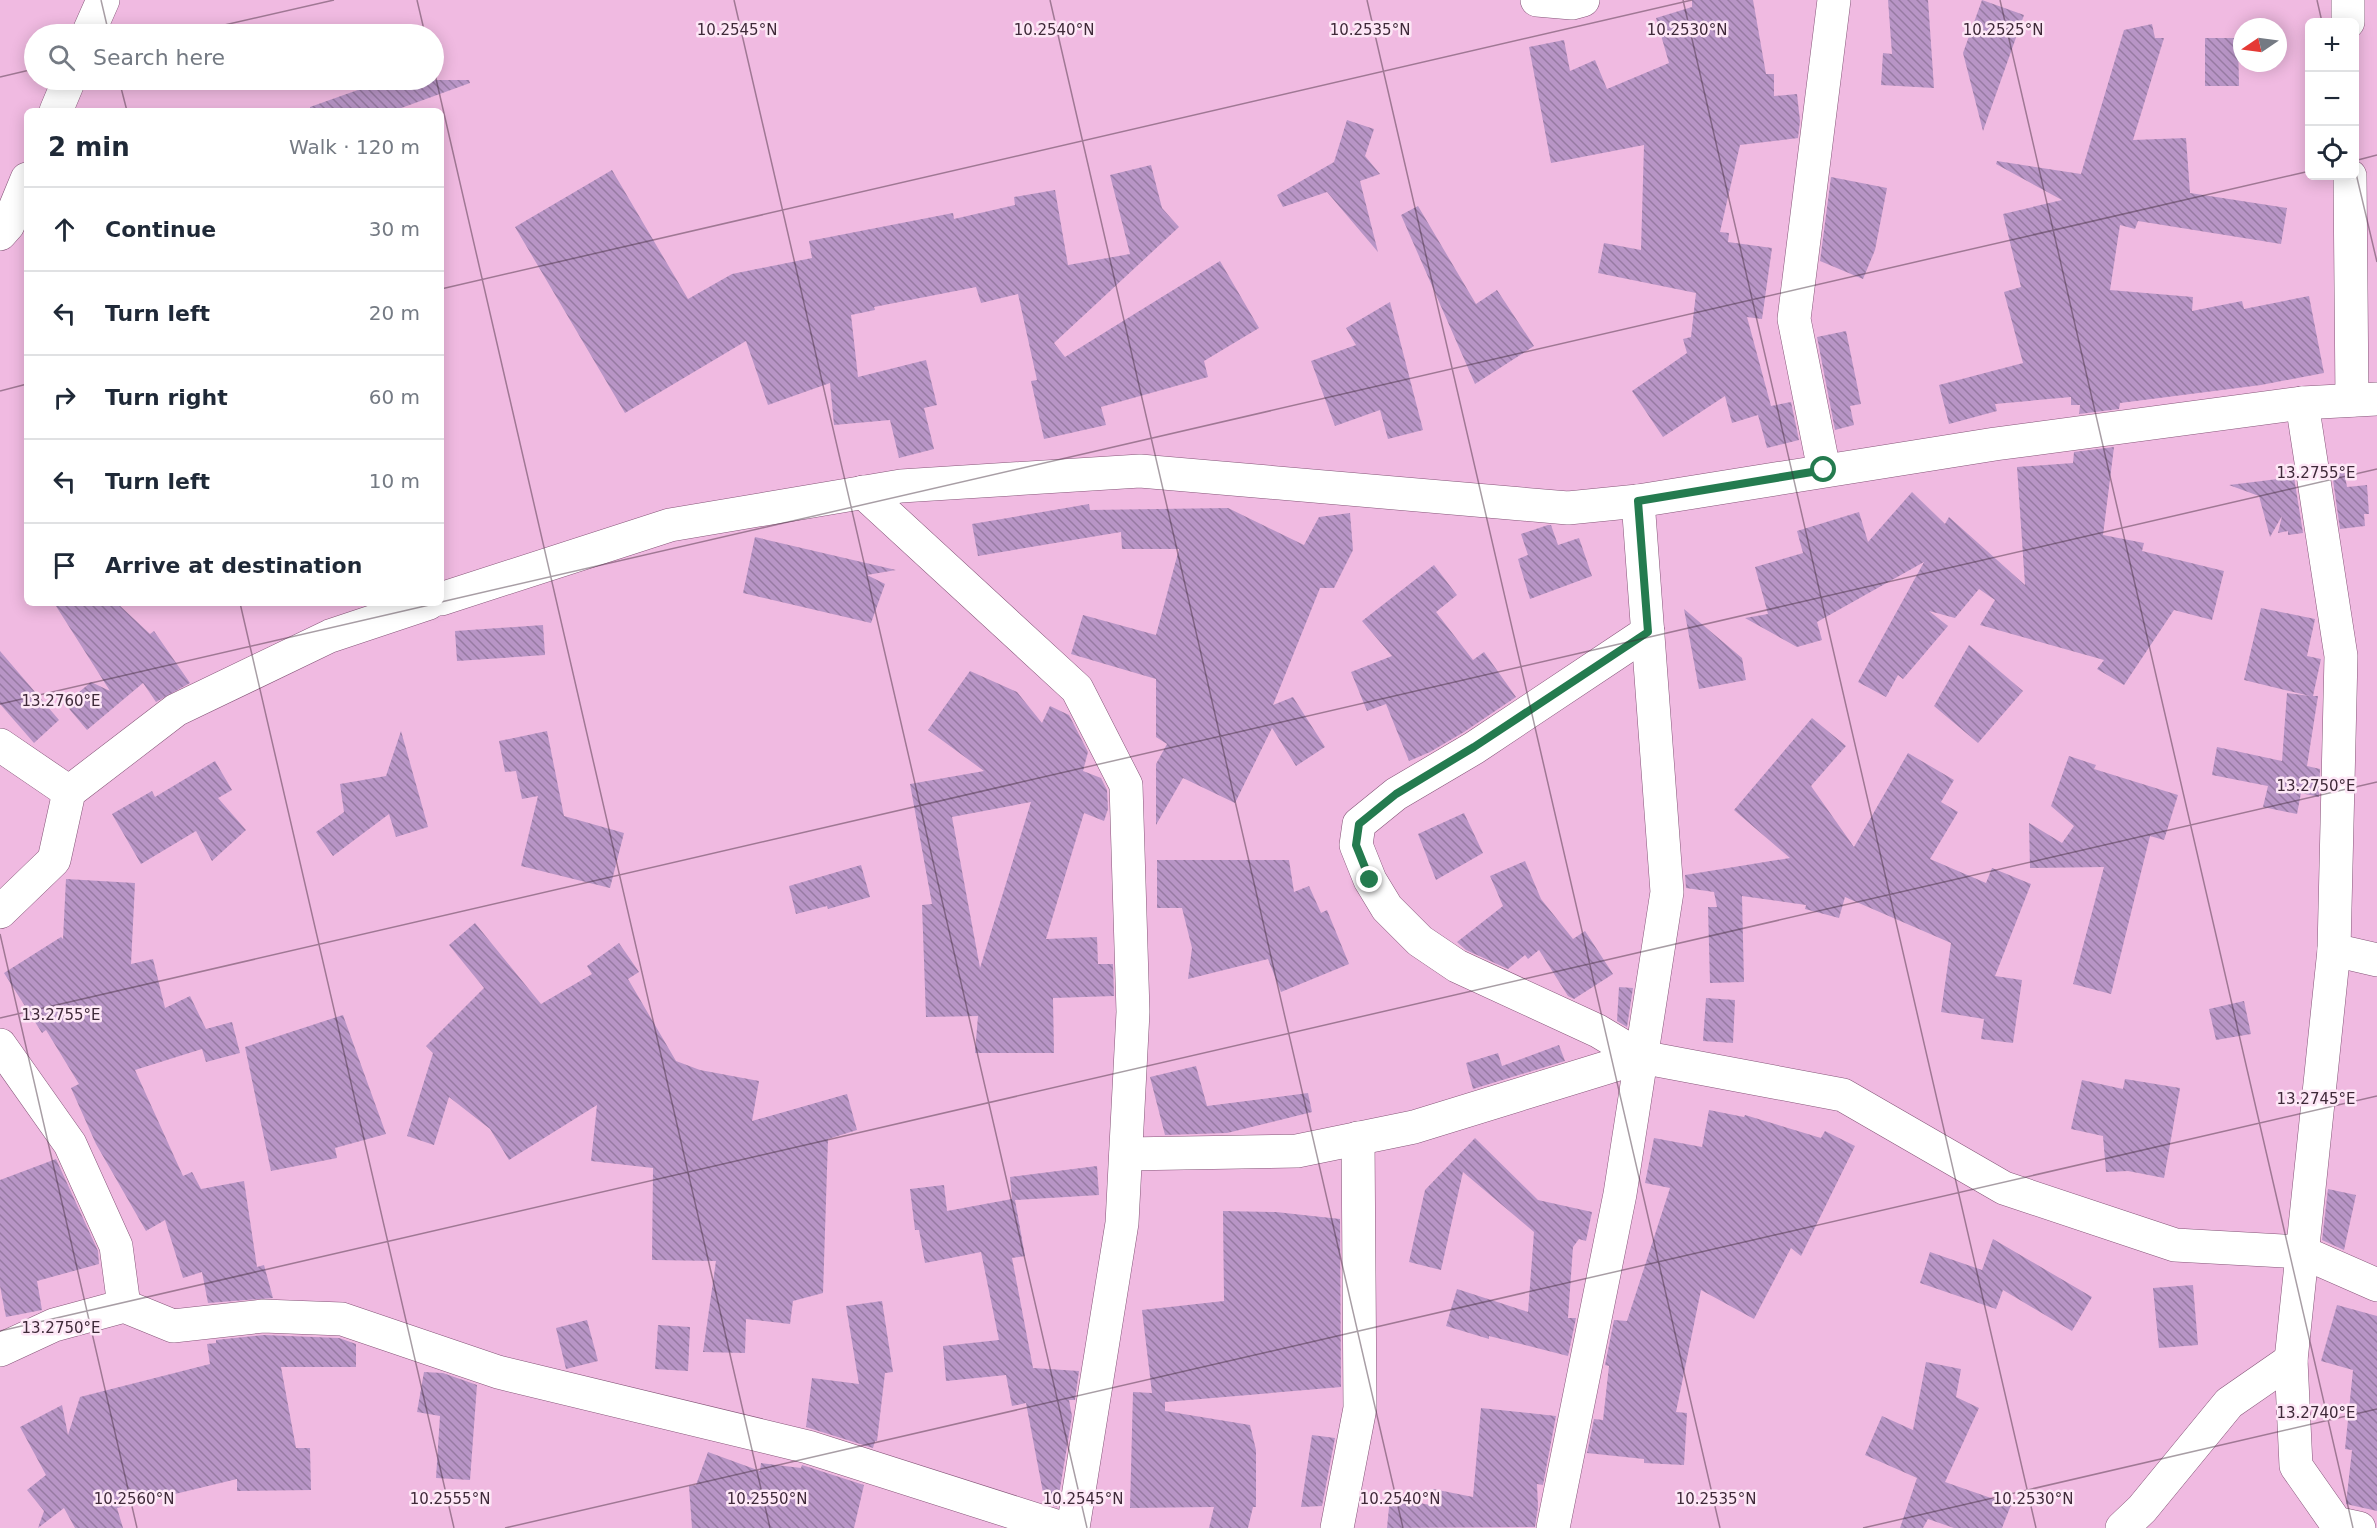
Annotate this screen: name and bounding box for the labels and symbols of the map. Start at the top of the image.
north arrow [2233,18,2287,72]
text: 10.2545°N [697,21,777,39]
text: 10.2540°N [1014,21,1094,39]
text: 10.2535°N [1330,21,1410,39]
text: 10.2530°N [1647,21,1727,39]
text: 10.2525°N [1963,21,2043,39]
route start [1810,456,1836,482]
text: 13.2755°E [2276,464,2356,482]
text: 13.2760°E [21,692,101,710]
text: 13.2750°E [2276,777,2356,795]
route end [1356,866,1382,892]
text: 13.2755°E [21,1006,101,1024]
text: 13.2745°E [2276,1090,2356,1108]
text: 13.2750°E [21,1319,101,1337]
text: 13.2740°E [2276,1404,2356,1422]
text: 10.2560°N [94,1490,174,1508]
text: 10.2555°N [410,1490,490,1508]
text: 10.2550°N [727,1490,807,1508]
text: 10.2545°N [1043,1490,1123,1508]
text: 10.2540°N [1360,1490,1440,1508]
text: 10.2535°N [1676,1490,1756,1508]
text: 10.2530°N [1993,1490,2073,1508]

